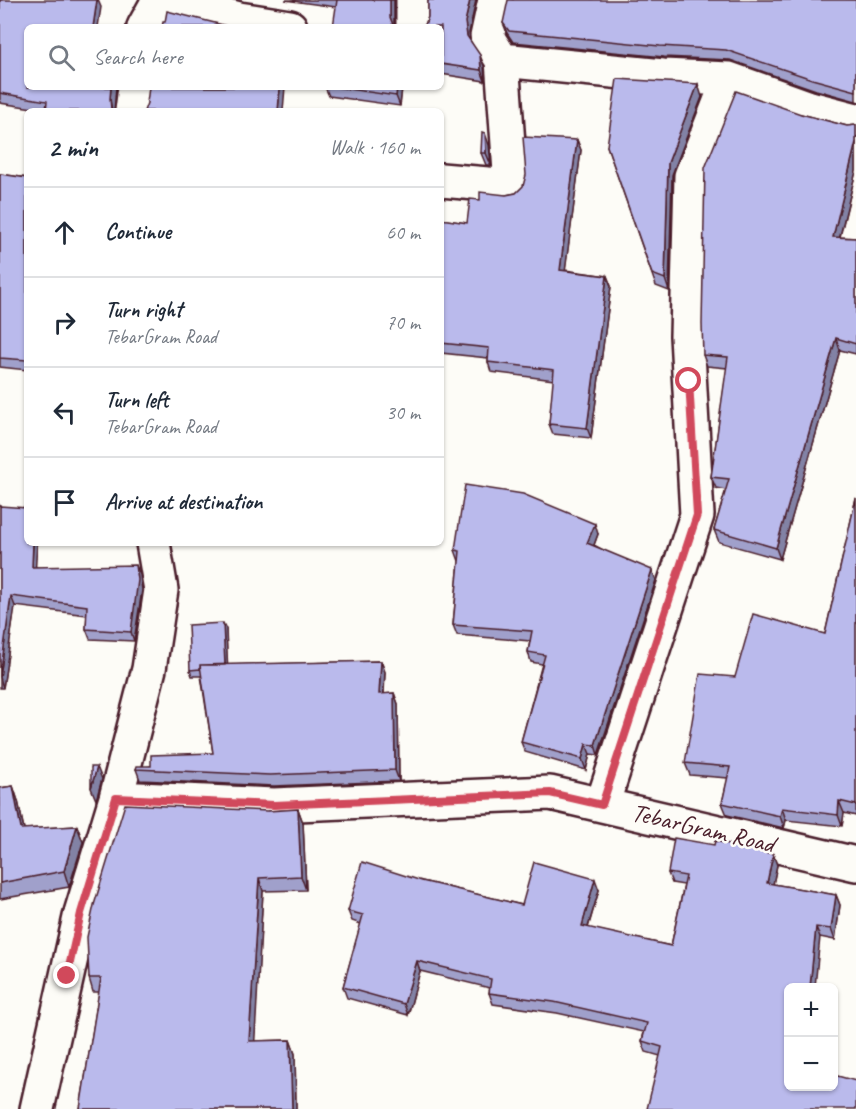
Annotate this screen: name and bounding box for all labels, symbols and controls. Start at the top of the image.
search box [24,24,444,90]
icon: search [45,41,78,74]
text: Search here [93,43,183,71]
text: 2 min [48,131,98,164]
text: Walk · 160 m [330,135,420,160]
icon: ahead [48,216,81,249]
text: Continue [105,218,171,246]
text: 60 m [386,220,420,245]
text: Turn right [105,296,182,324]
icon: right [48,306,81,339]
text: 70 m [386,310,420,335]
text: TebarGram Road [105,324,217,349]
route start [675,367,701,393]
text: Turn left [105,386,169,414]
icon: left [48,396,81,429]
text: 30 m [386,400,420,425]
text: TebarGram Road [105,414,217,439]
icon: arrive [48,486,81,519]
text: Arrive at destination [105,488,262,516]
street label: TebarGram Road [628,796,781,861]
route end [53,962,79,988]
map controls [784,983,838,1091]
button: + [784,983,838,1037]
button: − [784,1037,838,1091]

